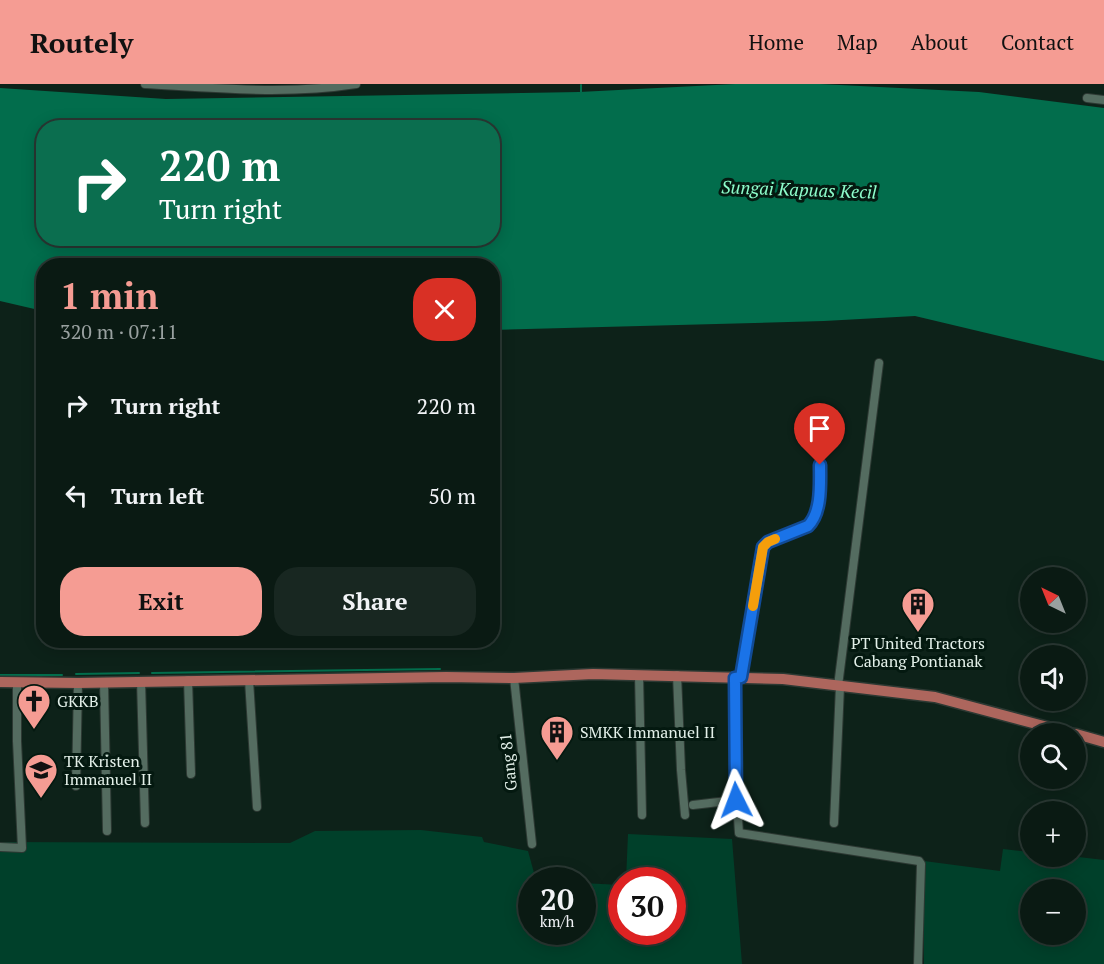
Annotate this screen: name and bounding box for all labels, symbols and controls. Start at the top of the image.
text: Routely [30,24,133,61]
text: Home [748,28,804,56]
text: Map [837,28,878,56]
text: About [911,28,968,56]
text: Contact [1001,28,1074,56]
text: 220 m [159,137,280,193]
icon: right [60,144,138,222]
water label: Sungai Kapuas Kecil [721,174,877,204]
text: Turn right [159,191,282,227]
text: 1 min [60,272,158,319]
button: close [413,278,476,341]
text: 320 m · 07:11 [60,318,178,345]
icon: right [60,389,93,422]
text: Turn right [111,391,220,420]
text: 220 m [416,391,476,420]
pin [794,403,845,465]
icon: arrive [803,412,836,445]
icon: left [60,479,93,512]
text: Turn left [111,481,204,510]
text: 50 m [428,481,476,510]
button: Exit [60,567,262,636]
button: Share [274,567,476,636]
north arrow [1020,567,1086,633]
map controls [1020,567,1086,945]
building icon: PT United Tractors Cabang Pontianak [900,586,936,633]
place label: PT United Tractors Cabang Pontianak [851,632,985,672]
button: sound [1020,645,1086,711]
church icon: GKKB [16,683,52,730]
place label: GKKB [57,690,99,712]
building icon: SMKK Immanuel II [539,714,575,761]
place label: SMKK Immanuel II [580,721,715,743]
button: search [1020,723,1086,789]
street label: Gang 81 [494,732,522,792]
place label: TK Kristen Immanuel II [64,750,152,790]
school or university icon: TK Kristen Immanuel II [23,752,59,799]
position arrow [704,768,768,832]
button: + [1020,801,1086,867]
speed limit sign: 30 [608,867,686,945]
text: 20 [540,879,574,919]
button: − [1020,879,1086,945]
text: km/h [540,911,574,931]

